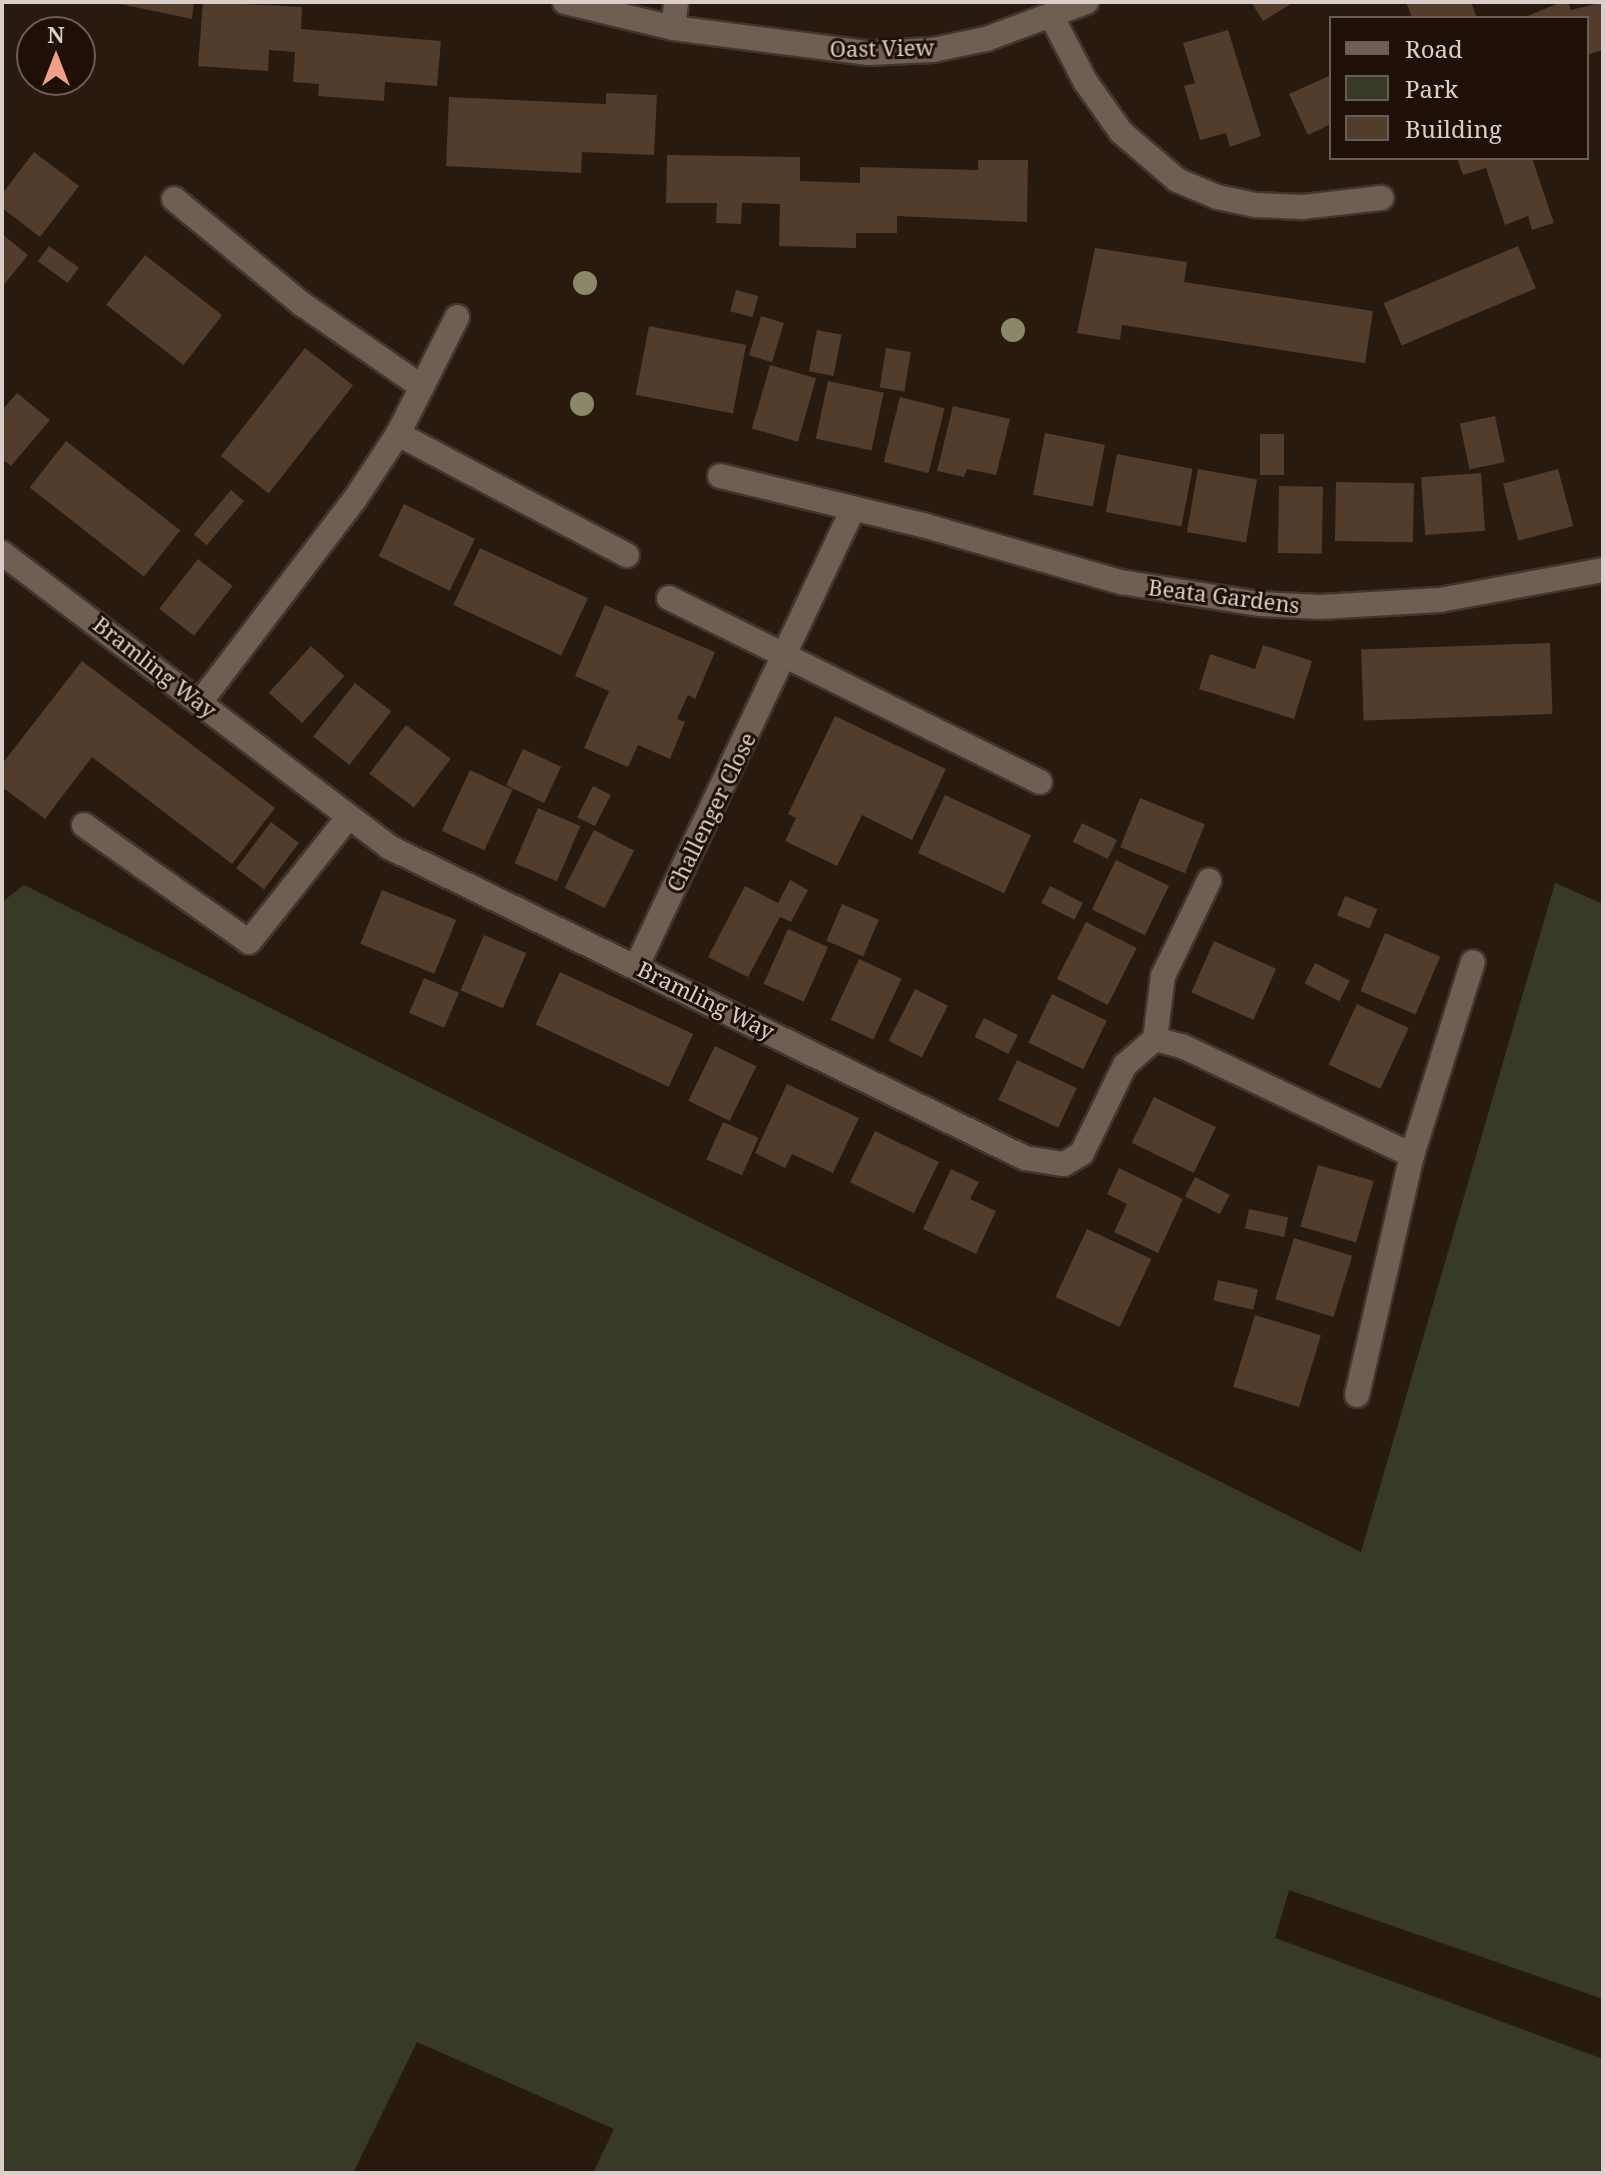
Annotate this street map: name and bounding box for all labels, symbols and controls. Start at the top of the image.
north arrow [16,16,96,96]
legend [1329,16,1589,160]
text: N [47,19,65,49]
text: Road [1405,32,1463,65]
street label: Oast View [829,34,935,62]
text: Park [1405,72,1458,105]
text: Building [1405,112,1502,145]
street label: Beata Gardens [1147,574,1301,618]
street label: Bramling Way [88,611,222,723]
street label: Challenger Close [661,728,761,896]
street label: Bramling Way [633,955,779,1045]

